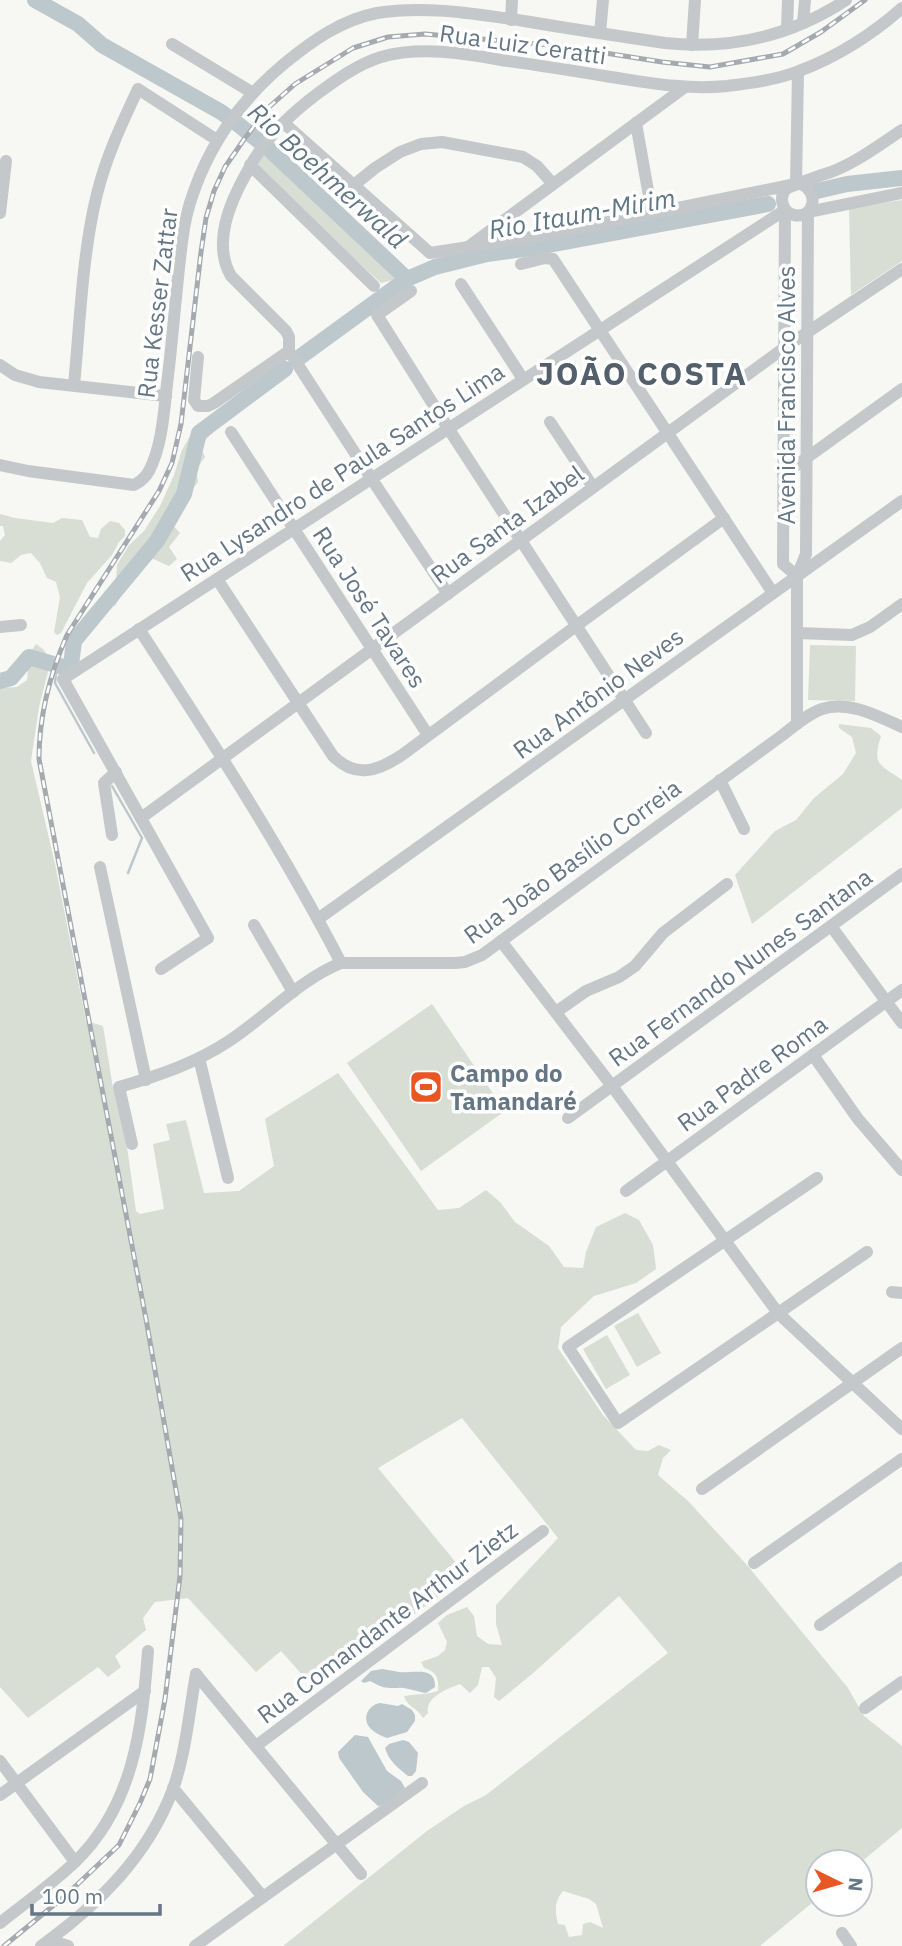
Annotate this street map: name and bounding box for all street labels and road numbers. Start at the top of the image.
street label: Rua Luiz Ceratti [438,16,608,72]
street label: Rua Kesser Zattar [129,206,185,400]
street label: Avenida Francisco Alves [770,266,802,524]
street label: Rua Lysandro de Paula Santos Lima [174,355,510,589]
street label: Rua Santa Izabel [424,458,590,590]
street label: Rua José Tavares [306,520,434,694]
street label: Rua Antônio Neves [506,620,690,766]
street label: Rua João Basílio Correia [457,771,687,951]
street label: Rua Fernando Nunes Santana [602,860,878,1073]
street label: Rua Padre Roma [670,1008,834,1138]
street label: Rua Comandante Arthur Zietz [250,1514,524,1730]

